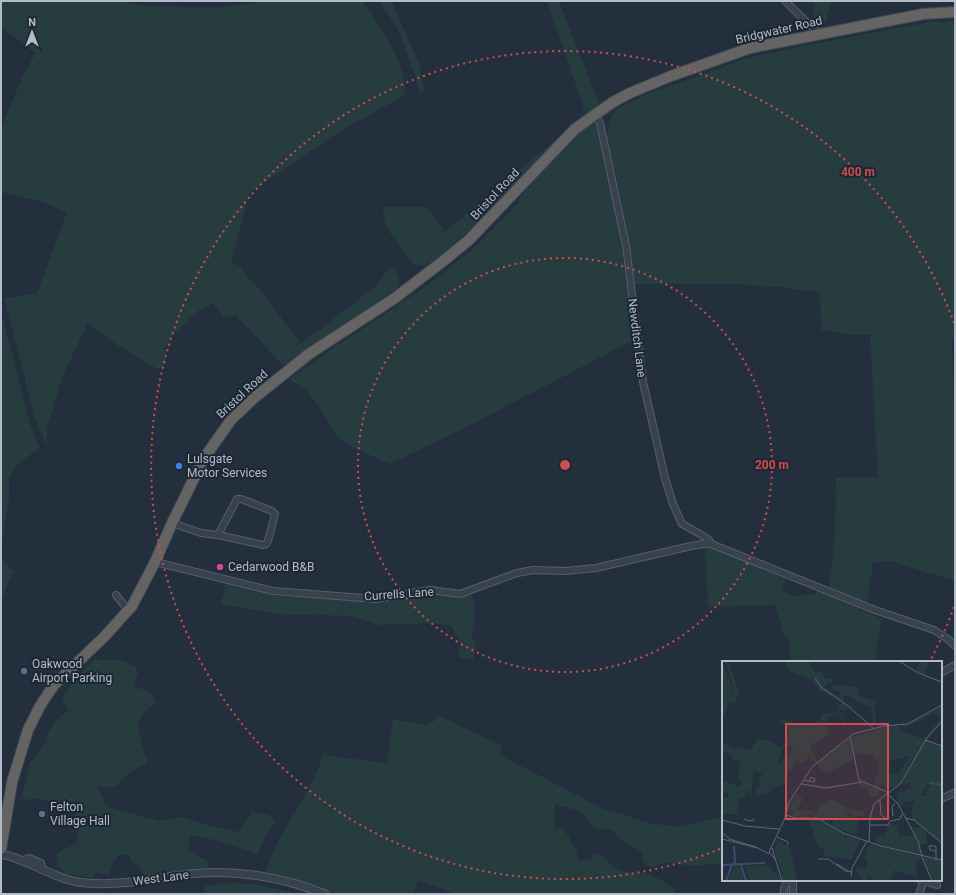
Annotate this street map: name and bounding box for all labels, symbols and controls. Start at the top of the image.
north arrow [12,12,52,52]
street label: Bridgwater Road [734,13,824,47]
text: N [28,16,36,29]
text: 400 m [841,165,875,179]
street label: Bristol Road [468,166,522,222]
street label: Newditch Lane [625,298,649,378]
street label: Bristol Road [214,367,270,421]
place label: Lulsgate Motor Services [187,452,267,480]
centre of rings [558,458,572,472]
text: 200 m [755,458,789,472]
marker: Lulsgate Motor Services [174,461,184,471]
place label: Cedarwood B&B [228,560,315,574]
marker: Cedarwood B&B [215,562,225,572]
street label: Currells Lane [364,585,434,603]
place label: Oakwood Airport Parking [32,657,112,685]
inset map [722,661,942,881]
marker: Oakwood Airport Parking [19,666,29,676]
place label: Felton Village Hall [50,800,110,828]
marker: Felton Village Hall [37,809,47,819]
street label: West Lane [132,868,190,888]

